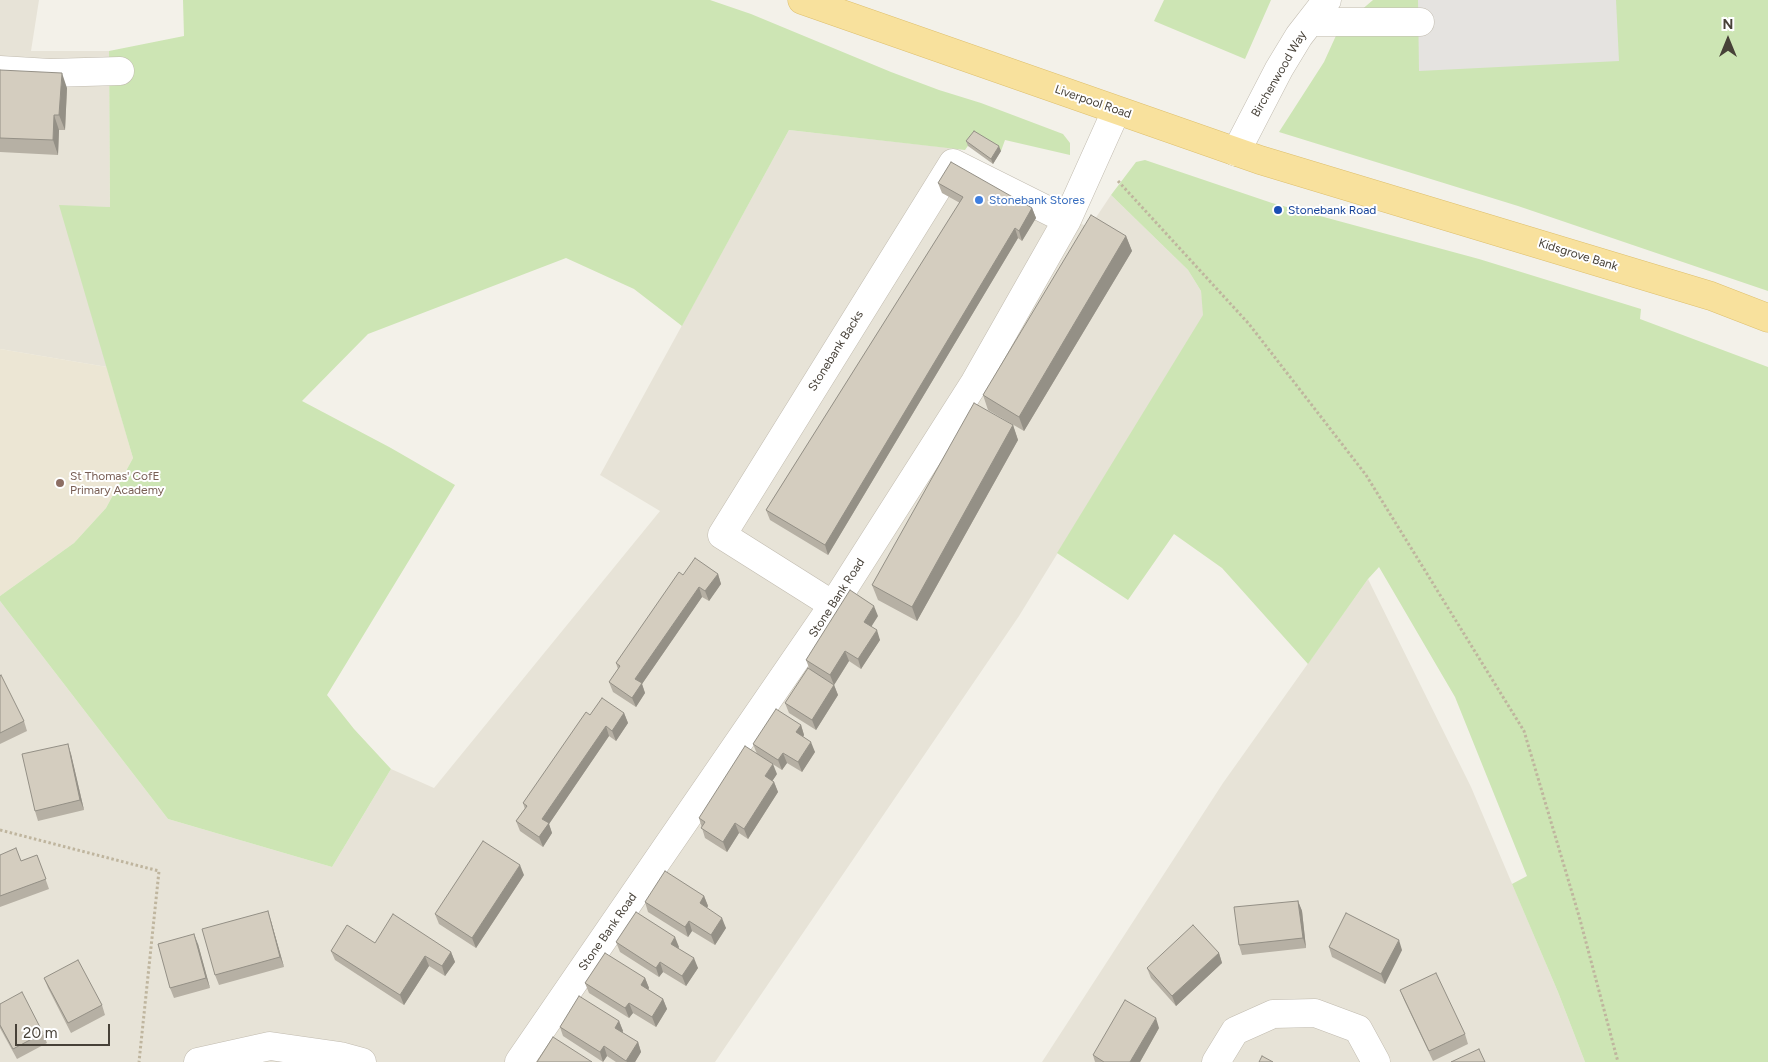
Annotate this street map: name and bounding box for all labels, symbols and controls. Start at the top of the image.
north arrow [1703,15,1753,65]
text: N [1723,16,1733,33]
street label: Birchenwood Way [1248,28,1310,120]
street label: Liverpool Road [1053,82,1133,122]
place label: Stonebank Stores [989,193,1085,207]
marker: Stonebank Stores [973,194,985,206]
place label: Stonebank Road [1288,203,1376,217]
marker: Stonebank Road [1272,204,1284,216]
street label: Kidsgrove Bank [1537,236,1619,274]
street label: Stonebank Backs [805,308,867,394]
place label: St Thomas' CofE Primary Academy [70,469,164,497]
marker: St Thomas' CofE Primary Academy [54,477,66,489]
street label: Stone Bank Road [806,556,868,640]
street label: Stone Bank Road [576,890,640,974]
scale bar [18,1014,112,1046]
text: 20 m [23,1024,57,1042]

